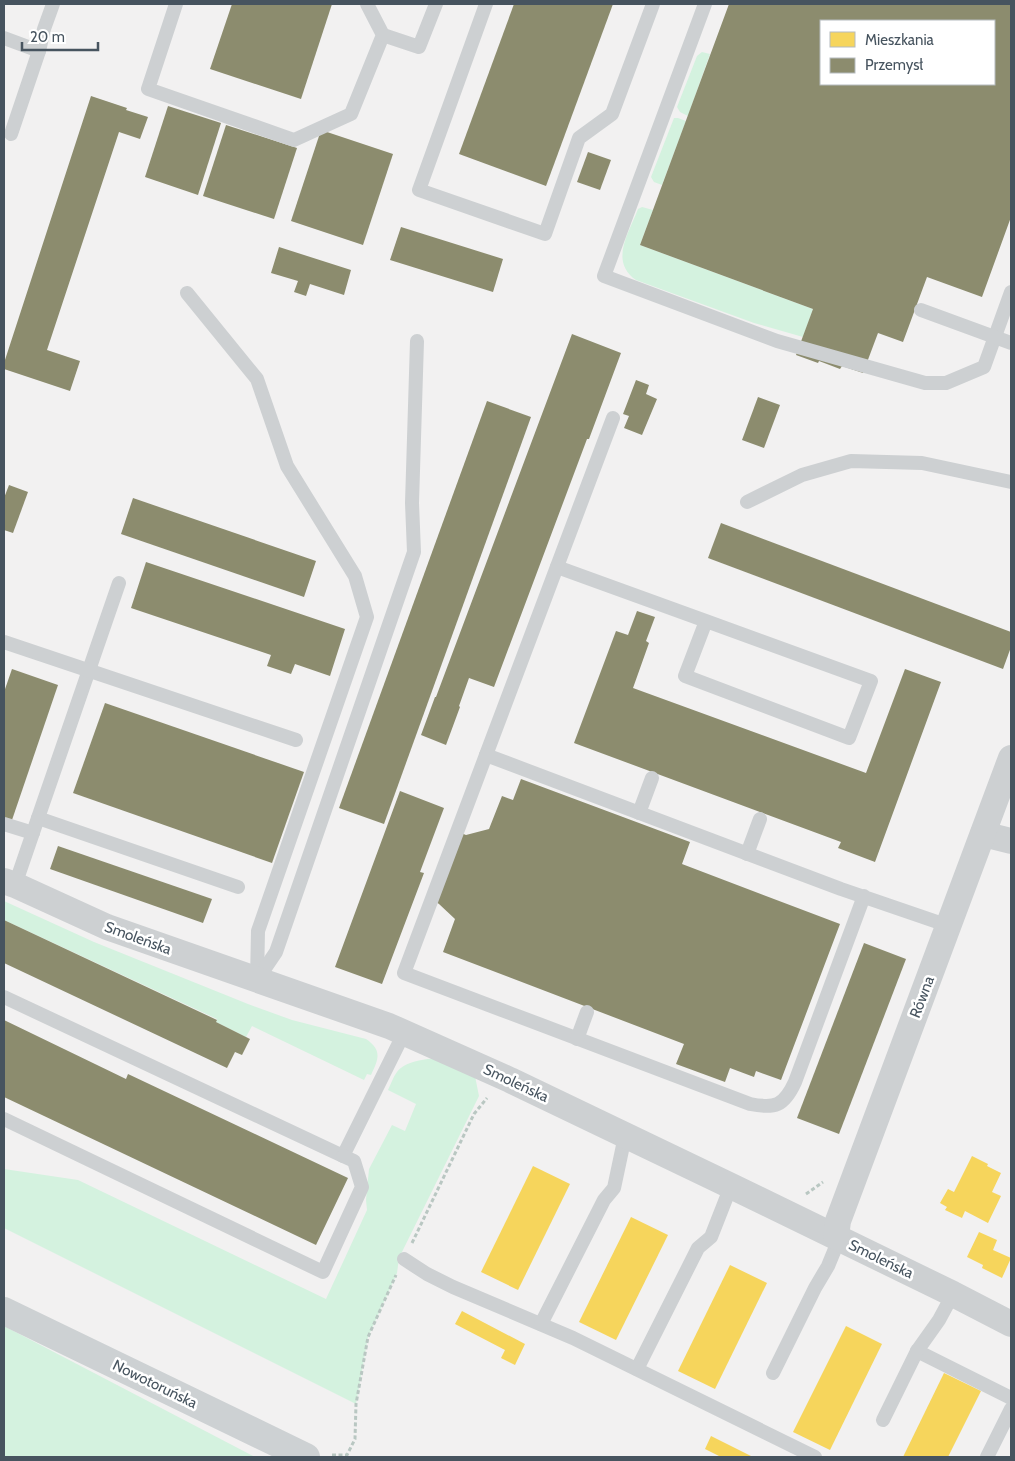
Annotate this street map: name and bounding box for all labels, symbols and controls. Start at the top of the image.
scale bar [22,20,99,52]
legend [820,20,995,85]
text: 20 m [30,28,65,46]
text: Mieszkania [865,31,935,49]
text: Przemysł [865,56,923,74]
street label: Smoleńska [102,918,175,959]
street label: Równa [906,973,938,1020]
street label: Smoleńska [481,1060,552,1106]
street label: Smoleńska [846,1236,917,1283]
street label: Nowotoruńska [110,1356,201,1413]

